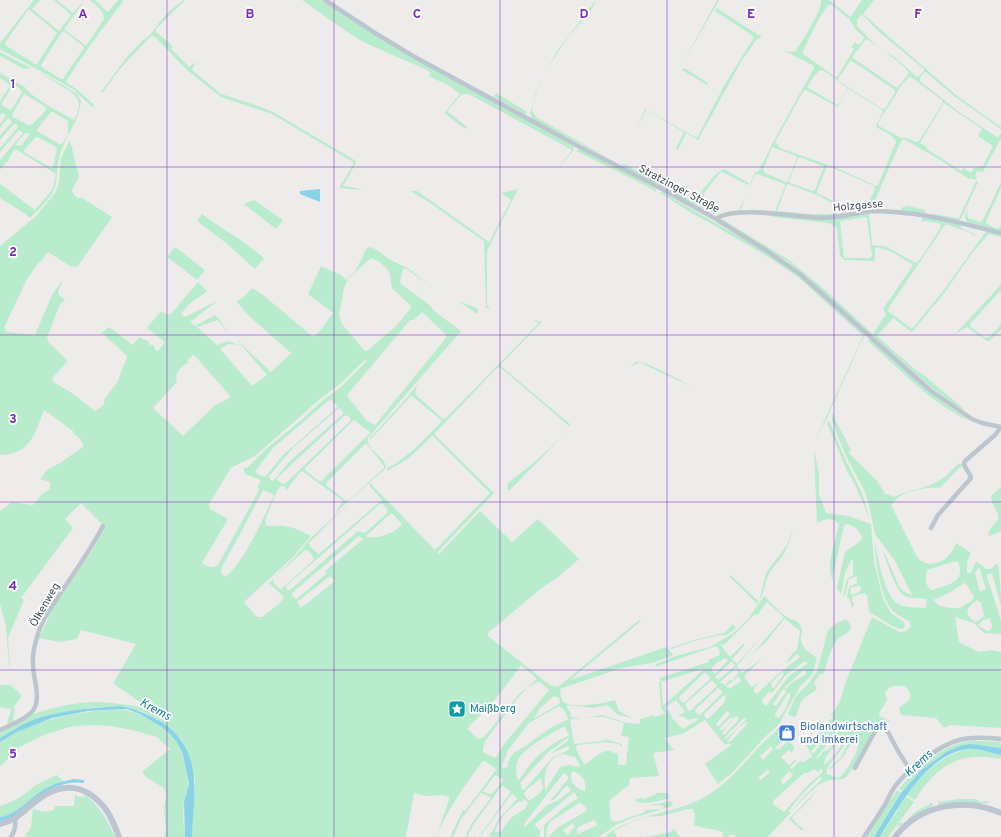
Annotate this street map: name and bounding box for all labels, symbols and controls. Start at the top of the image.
text: A [78,7,88,23]
text: B [246,7,255,23]
text: C [413,7,421,23]
text: D [579,7,589,23]
text: E [747,7,755,23]
text: F [914,7,922,23]
text: 1 [10,77,16,93]
street label: Stratzinger Straße [636,162,722,216]
street label: Holzgasse [832,197,884,215]
text: 2 [9,245,17,261]
text: 3 [9,412,17,428]
text: 4 [9,579,17,595]
street label: Ölkenweg [26,580,63,630]
water label: Krems [137,695,174,725]
place icon: Maißberg [447,699,467,719]
place label: Maißberg [470,702,516,716]
place label: Biolandwirtschaft und Imkerei [800,720,887,747]
shop icon: Biolandwirtschaft und Imkerei [777,723,797,743]
water label: Krems [901,746,937,781]
text: 5 [9,747,17,763]

